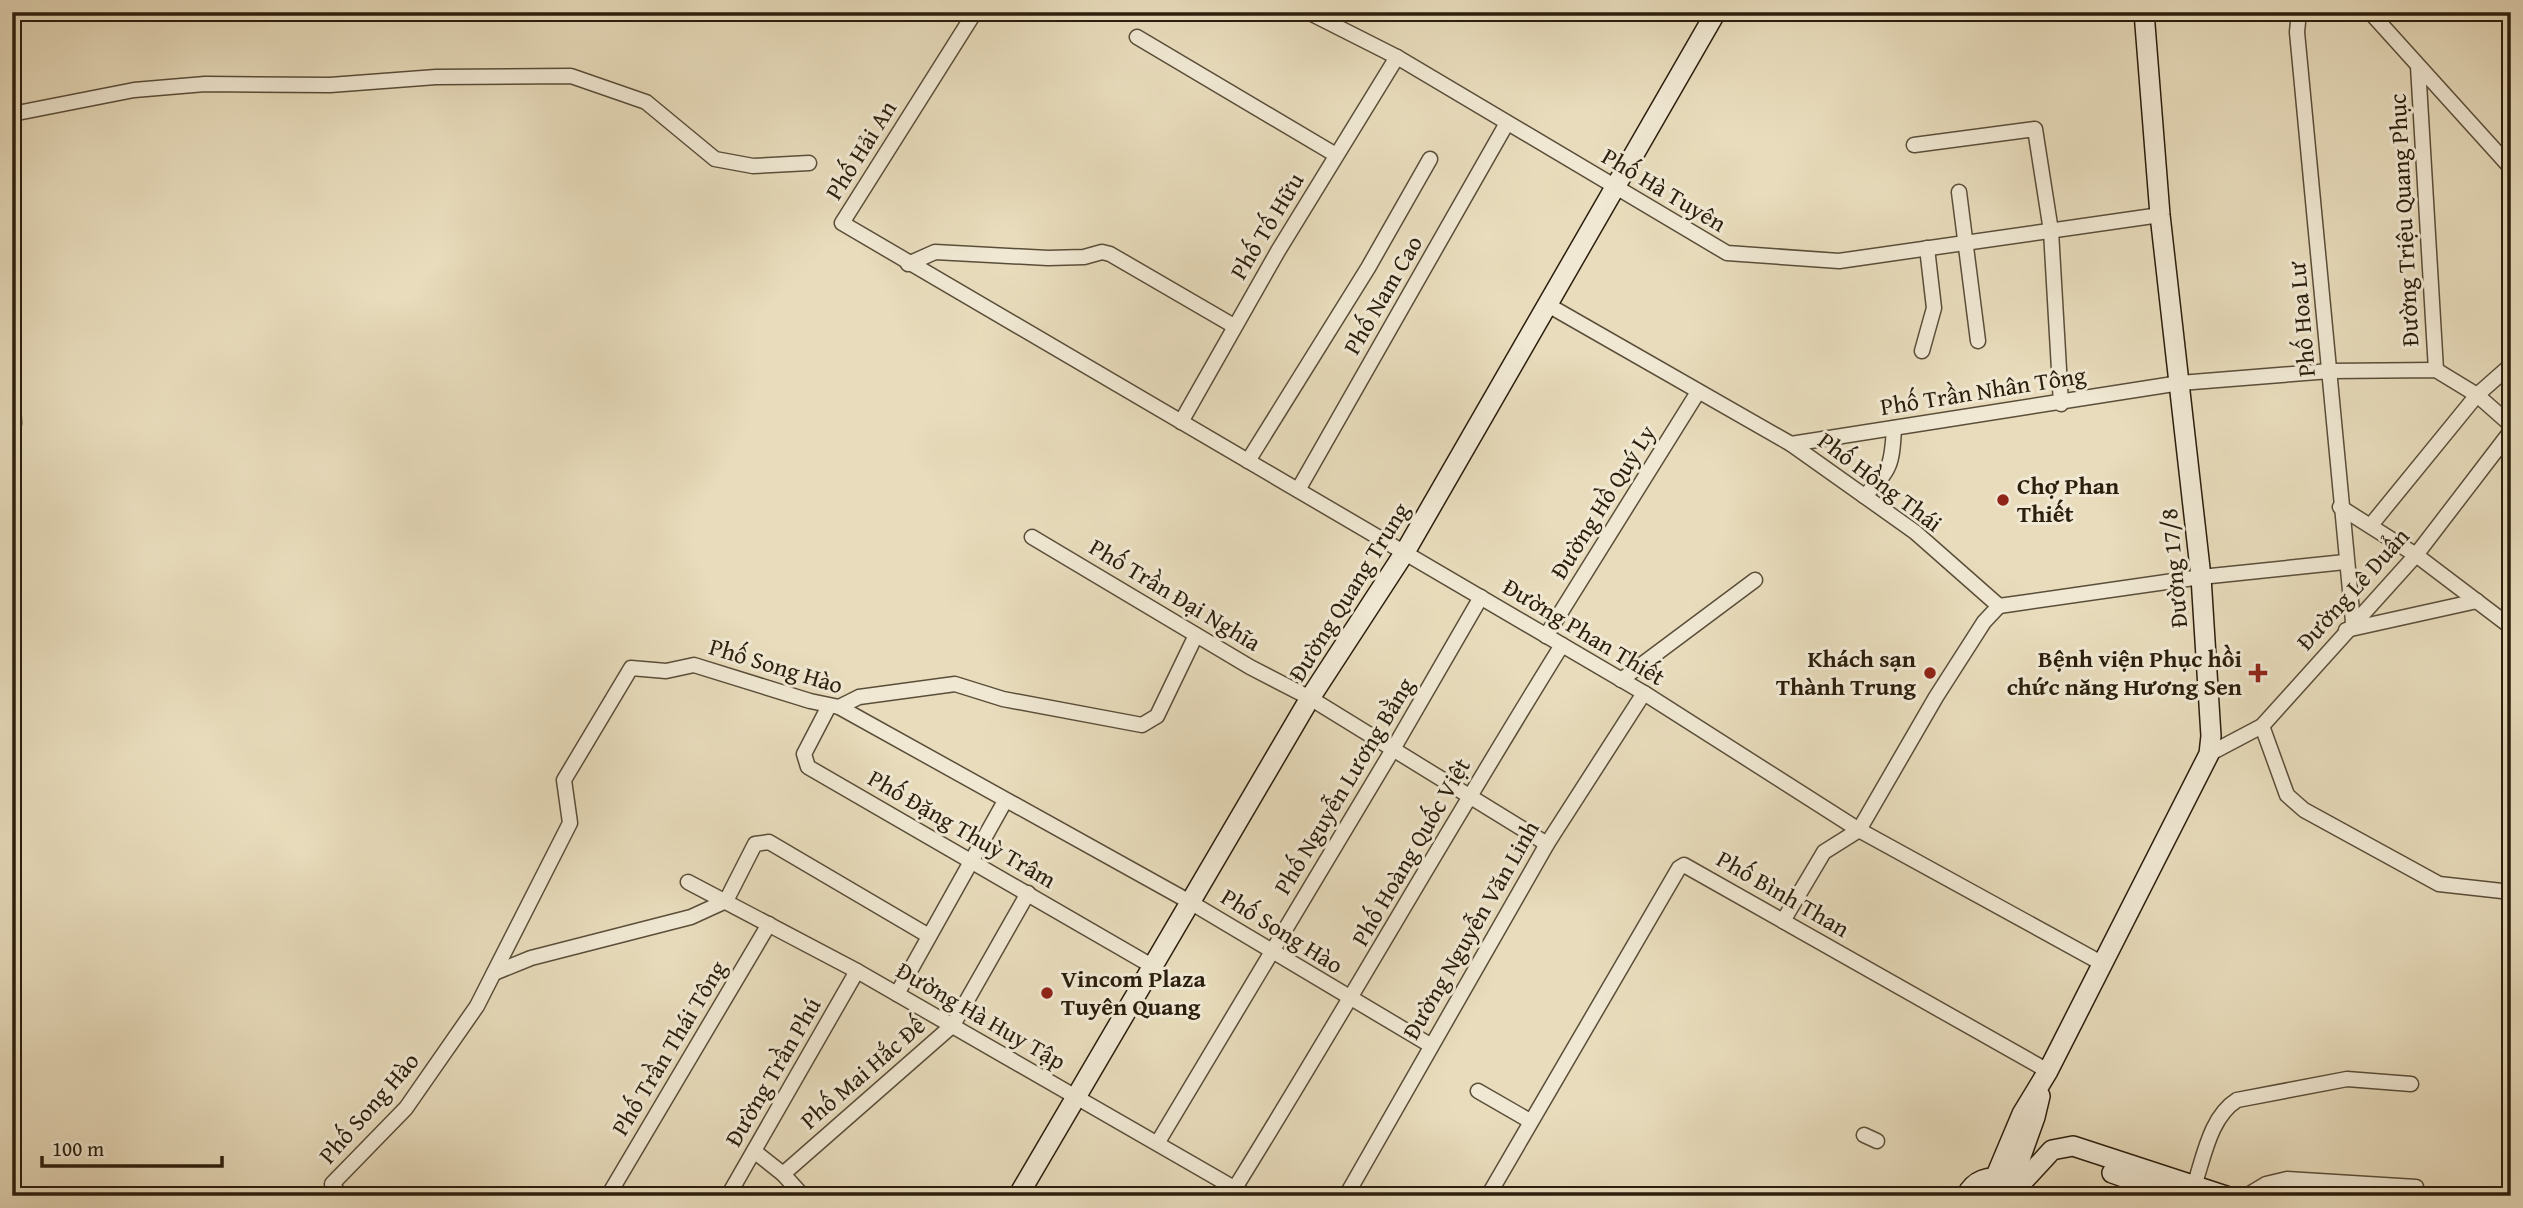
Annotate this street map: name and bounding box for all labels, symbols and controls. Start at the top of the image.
street label: Đường Triệu Quang Phục [2379,92,2428,347]
street label: Phố Hải An [816,93,905,206]
street label: Phố Hà Tuyên [1595,139,1734,241]
street label: Phố Tố Hữu [1221,166,1312,286]
street label: Phố Nam Cao [1334,229,1431,361]
street label: Phố Hoa Lư [2279,259,2324,378]
street label: Phố Trần Nhân Tông [1878,357,2088,424]
street label: Đường Hồ Quý Ly [1541,418,1664,586]
street label: Phố Hồng Thái [1811,423,1950,540]
place label: Chợ Phan Thiết [2017,468,2119,531]
marker: Chợ Phan Thiết [1995,492,2011,508]
street label: Đường Quang Trung [1279,495,1418,688]
street label: Đường 17/8 [2151,507,2196,629]
street label: Đường Lê Duẩn [2288,519,2418,658]
street label: Phố Trần Đại Nghĩa [1083,529,1268,660]
street label: Đường Phan Thiết [1497,569,1672,694]
street label: Phố Song Hào [705,629,847,702]
place label: Khách sạn Thành Trung [1776,641,1916,704]
place label: Bệnh viện Phục hồi chức năng Hương Sen [2007,641,2242,704]
marker: Bệnh viện Phục hồi chức năng Hương Sen [2248,663,2268,683]
marker: Khách sạn Thành Trung [1922,665,1938,681]
street label: Phố Nguyễn Lương Bằng [1265,670,1422,901]
street label: Phố Hoàng Quốc Việt [1342,751,1479,952]
street label: Phố Đặng Thuỳ Trâm [862,760,1063,897]
street label: Đường Nguyễn Văn Linh [1394,813,1548,1046]
street label: Phố Bình Than [1710,841,1857,946]
street label: Phố Song Hào [1214,879,1350,982]
street label: Phố Trần Thái Tông [602,953,735,1142]
street label: Đường Hà Huy Tập [890,953,1072,1078]
place label: Vincom Plaza Tuyên Quang [1061,961,1207,1024]
marker: Vincom Plaza Tuyên Quang [1039,985,1055,1001]
street label: Đường Trần Phú [716,991,829,1153]
street label: Phố Mai Hắc Đế [792,1008,933,1137]
street label: Phố Song Hào [310,1044,427,1171]
scale bar [42,1124,222,1168]
text: 100 m [52,1133,104,1164]

